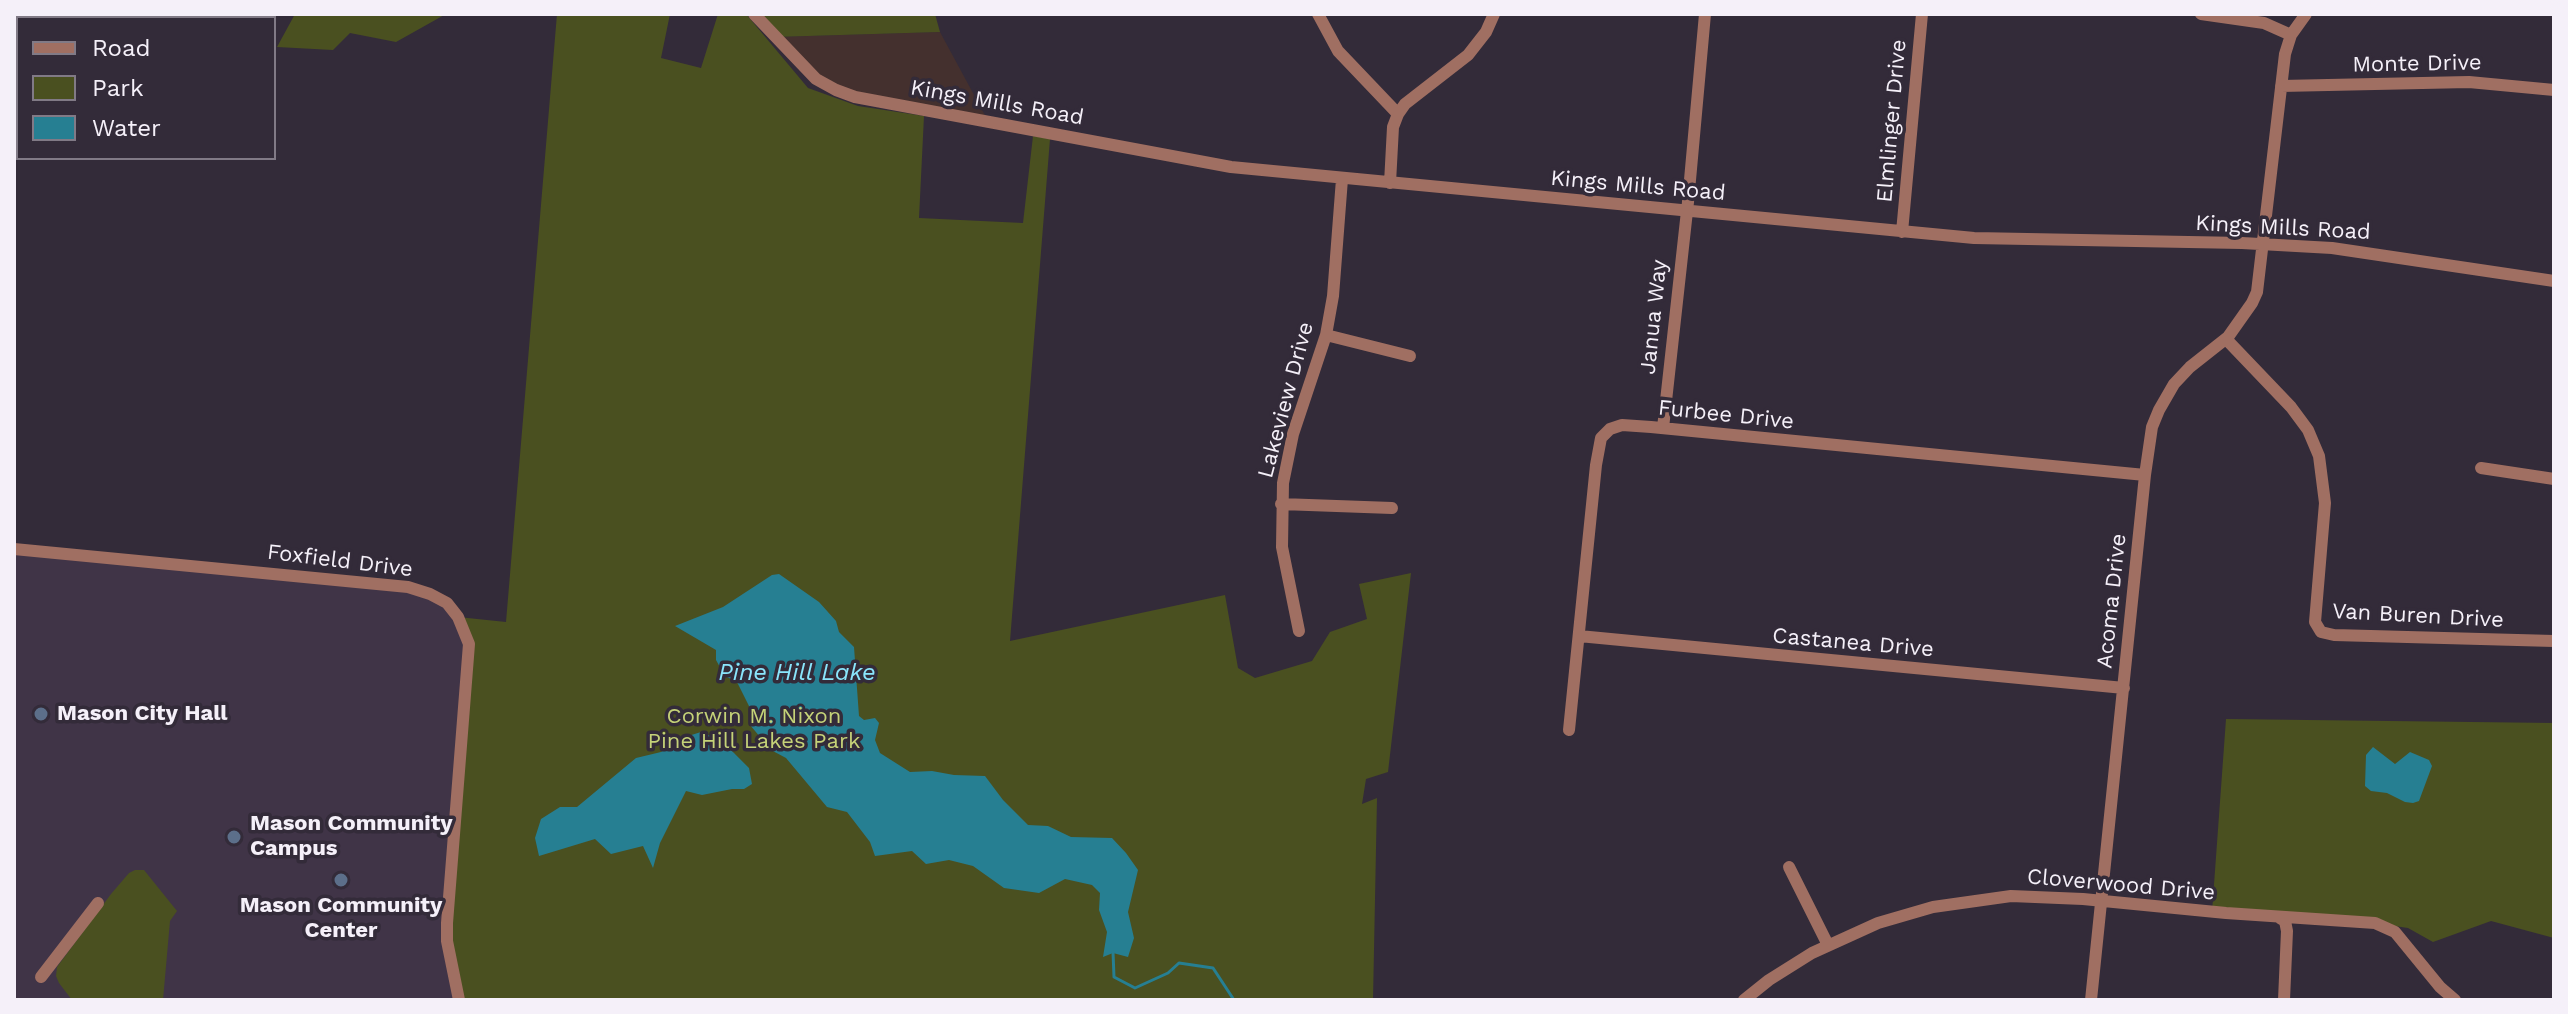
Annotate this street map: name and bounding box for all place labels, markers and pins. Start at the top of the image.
place label: Mason City Hall [57,701,228,727]
marker: Mason City Hall [32,705,50,723]
place label: Mason Community Campus [250,811,453,862]
marker: Mason Community Campus [225,828,243,846]
marker: Mason Community Center [332,871,350,889]
place label: Mason Community Center [240,893,442,944]

